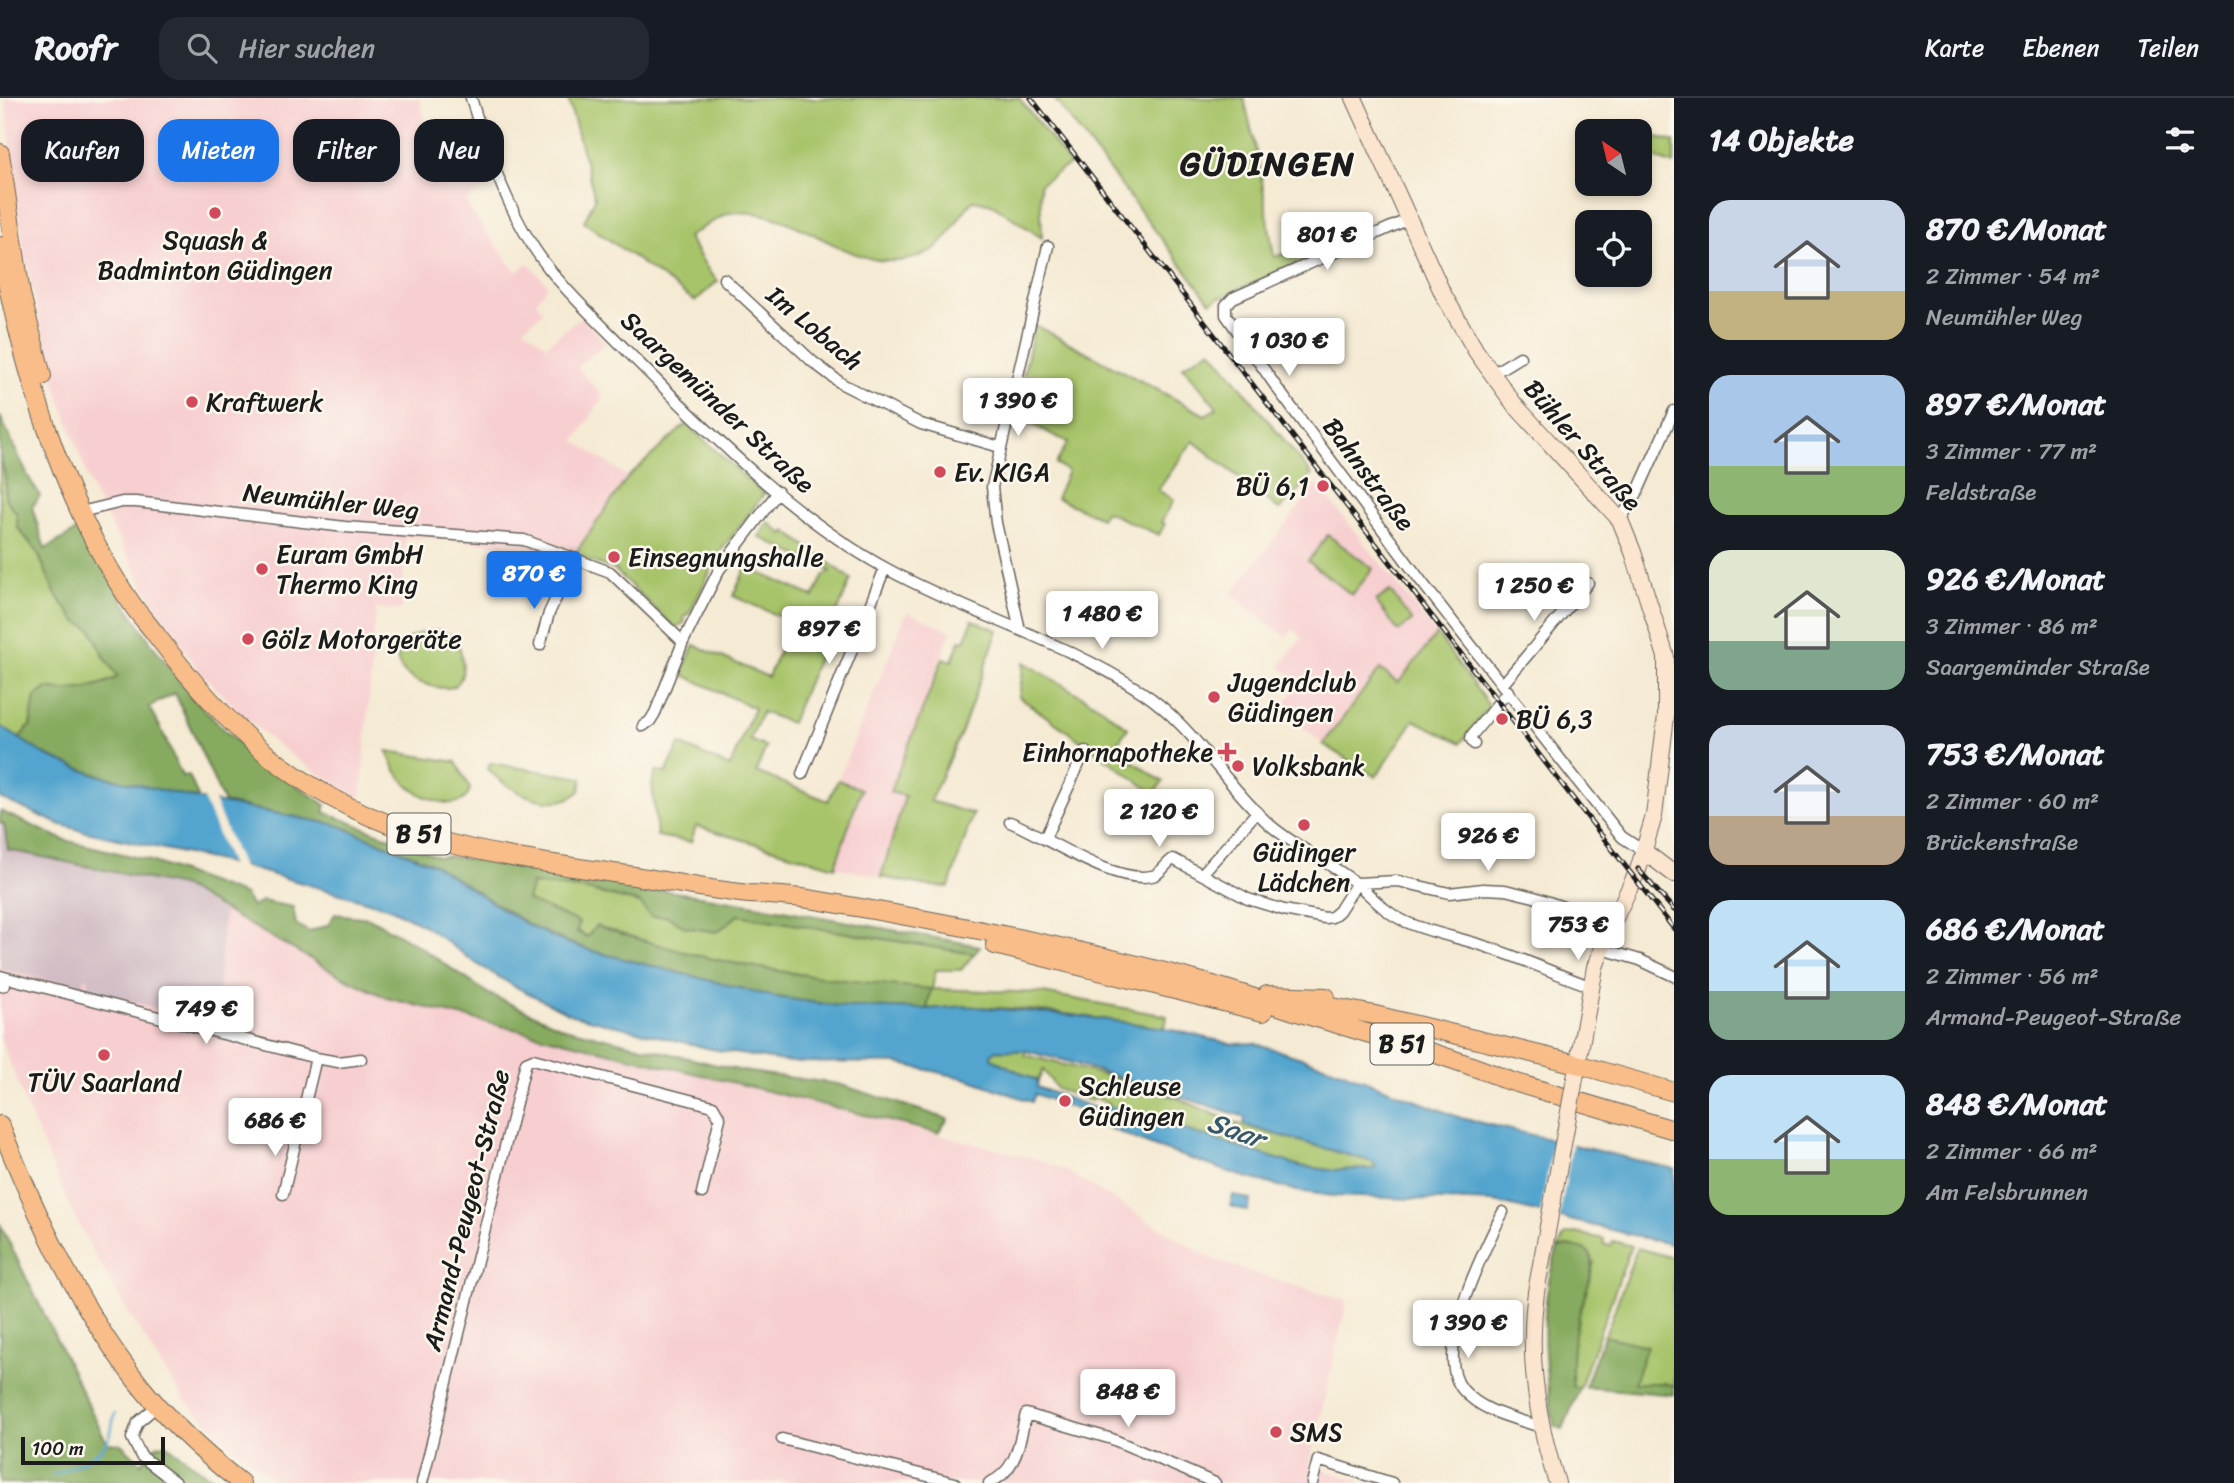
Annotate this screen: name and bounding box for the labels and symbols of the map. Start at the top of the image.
north arrow [1575,119,1652,196]
district label: GÜDINGEN [1180,135,1356,193]
marker: Squash & Badminton Güdingen [207,205,223,221]
pin: 801 € [1278,212,1376,272]
place label: Squash & Badminton Güdingen [97,217,333,293]
street label: Im Lobach [755,273,874,383]
street label: Saargemünder Straße [610,299,827,505]
pin: 1 030 € [1224,318,1354,378]
street label: Bühler Straße [1512,368,1654,522]
pin: 1 390 € [953,378,1083,438]
place label: Kraftwerk [206,379,323,425]
marker: Kraftwerk [184,394,200,410]
street label: Bahnstraße [1311,407,1428,541]
place label: Ev. KIGA [954,449,1050,495]
place label: BÜ 6,1 [1236,463,1309,509]
marker: Ev. KIGA [932,464,948,480]
street label: Neumühler Weg [241,469,421,533]
marker: BÜ 6,1 [1315,478,1331,494]
place label: Euram GmbH Thermo King [276,531,424,607]
place label: Einsegnungshalle [628,534,824,580]
marker: Einsegnungshalle [606,549,622,565]
pin: 870 € [485,552,583,611]
marker: Euram GmbH Thermo King [254,561,270,577]
pin: 1 250 € [1469,564,1599,623]
pin: 1 480 € [1037,592,1167,651]
pin: 897 € [780,606,878,666]
place label: Gölz Motorgeräte [262,616,462,662]
marker: Gölz Motorgeräte [240,631,256,647]
place label: Jugendclub Güdingen [1227,659,1357,735]
marker: Jugendclub Güdingen [1206,689,1222,705]
place label: BÜ 6,3 [1516,696,1592,742]
marker: BÜ 6,3 [1494,711,1510,727]
place label: Einhornapotheke [1022,729,1213,775]
place label: Volksbank [1252,743,1365,789]
marker: Einhornapotheke [1219,744,1235,760]
marker: Volksbank [1230,758,1246,774]
pin: 2 120 € [1094,790,1224,849]
road number: B 51 [388,814,450,854]
pin: 926 € [1439,814,1537,873]
marker: Güdinger Lädchen [1296,817,1312,833]
place label: Güdinger Lädchen [1253,829,1356,905]
pin: 753 € [1529,902,1627,962]
pin: 749 € [157,986,255,1046]
road number: B 51 [1370,1024,1434,1064]
marker: TÜV Saarland [96,1047,112,1063]
place label: TÜV Saarland [28,1059,183,1105]
place label: Schleuse Güdingen [1079,1063,1185,1139]
street label: Armand-Peugeot-Straße [409,1064,523,1357]
marker: Schleuse Güdingen [1057,1093,1073,1109]
pin: 686 € [226,1098,324,1158]
water label: Saar [1201,1098,1276,1164]
pin: 1 390 € [1403,1300,1533,1360]
pin: 848 € [1079,1370,1177,1429]
place label: SMS [1290,1409,1343,1455]
marker: SMS [1268,1424,1284,1440]
scale bar [21,1434,164,1466]

